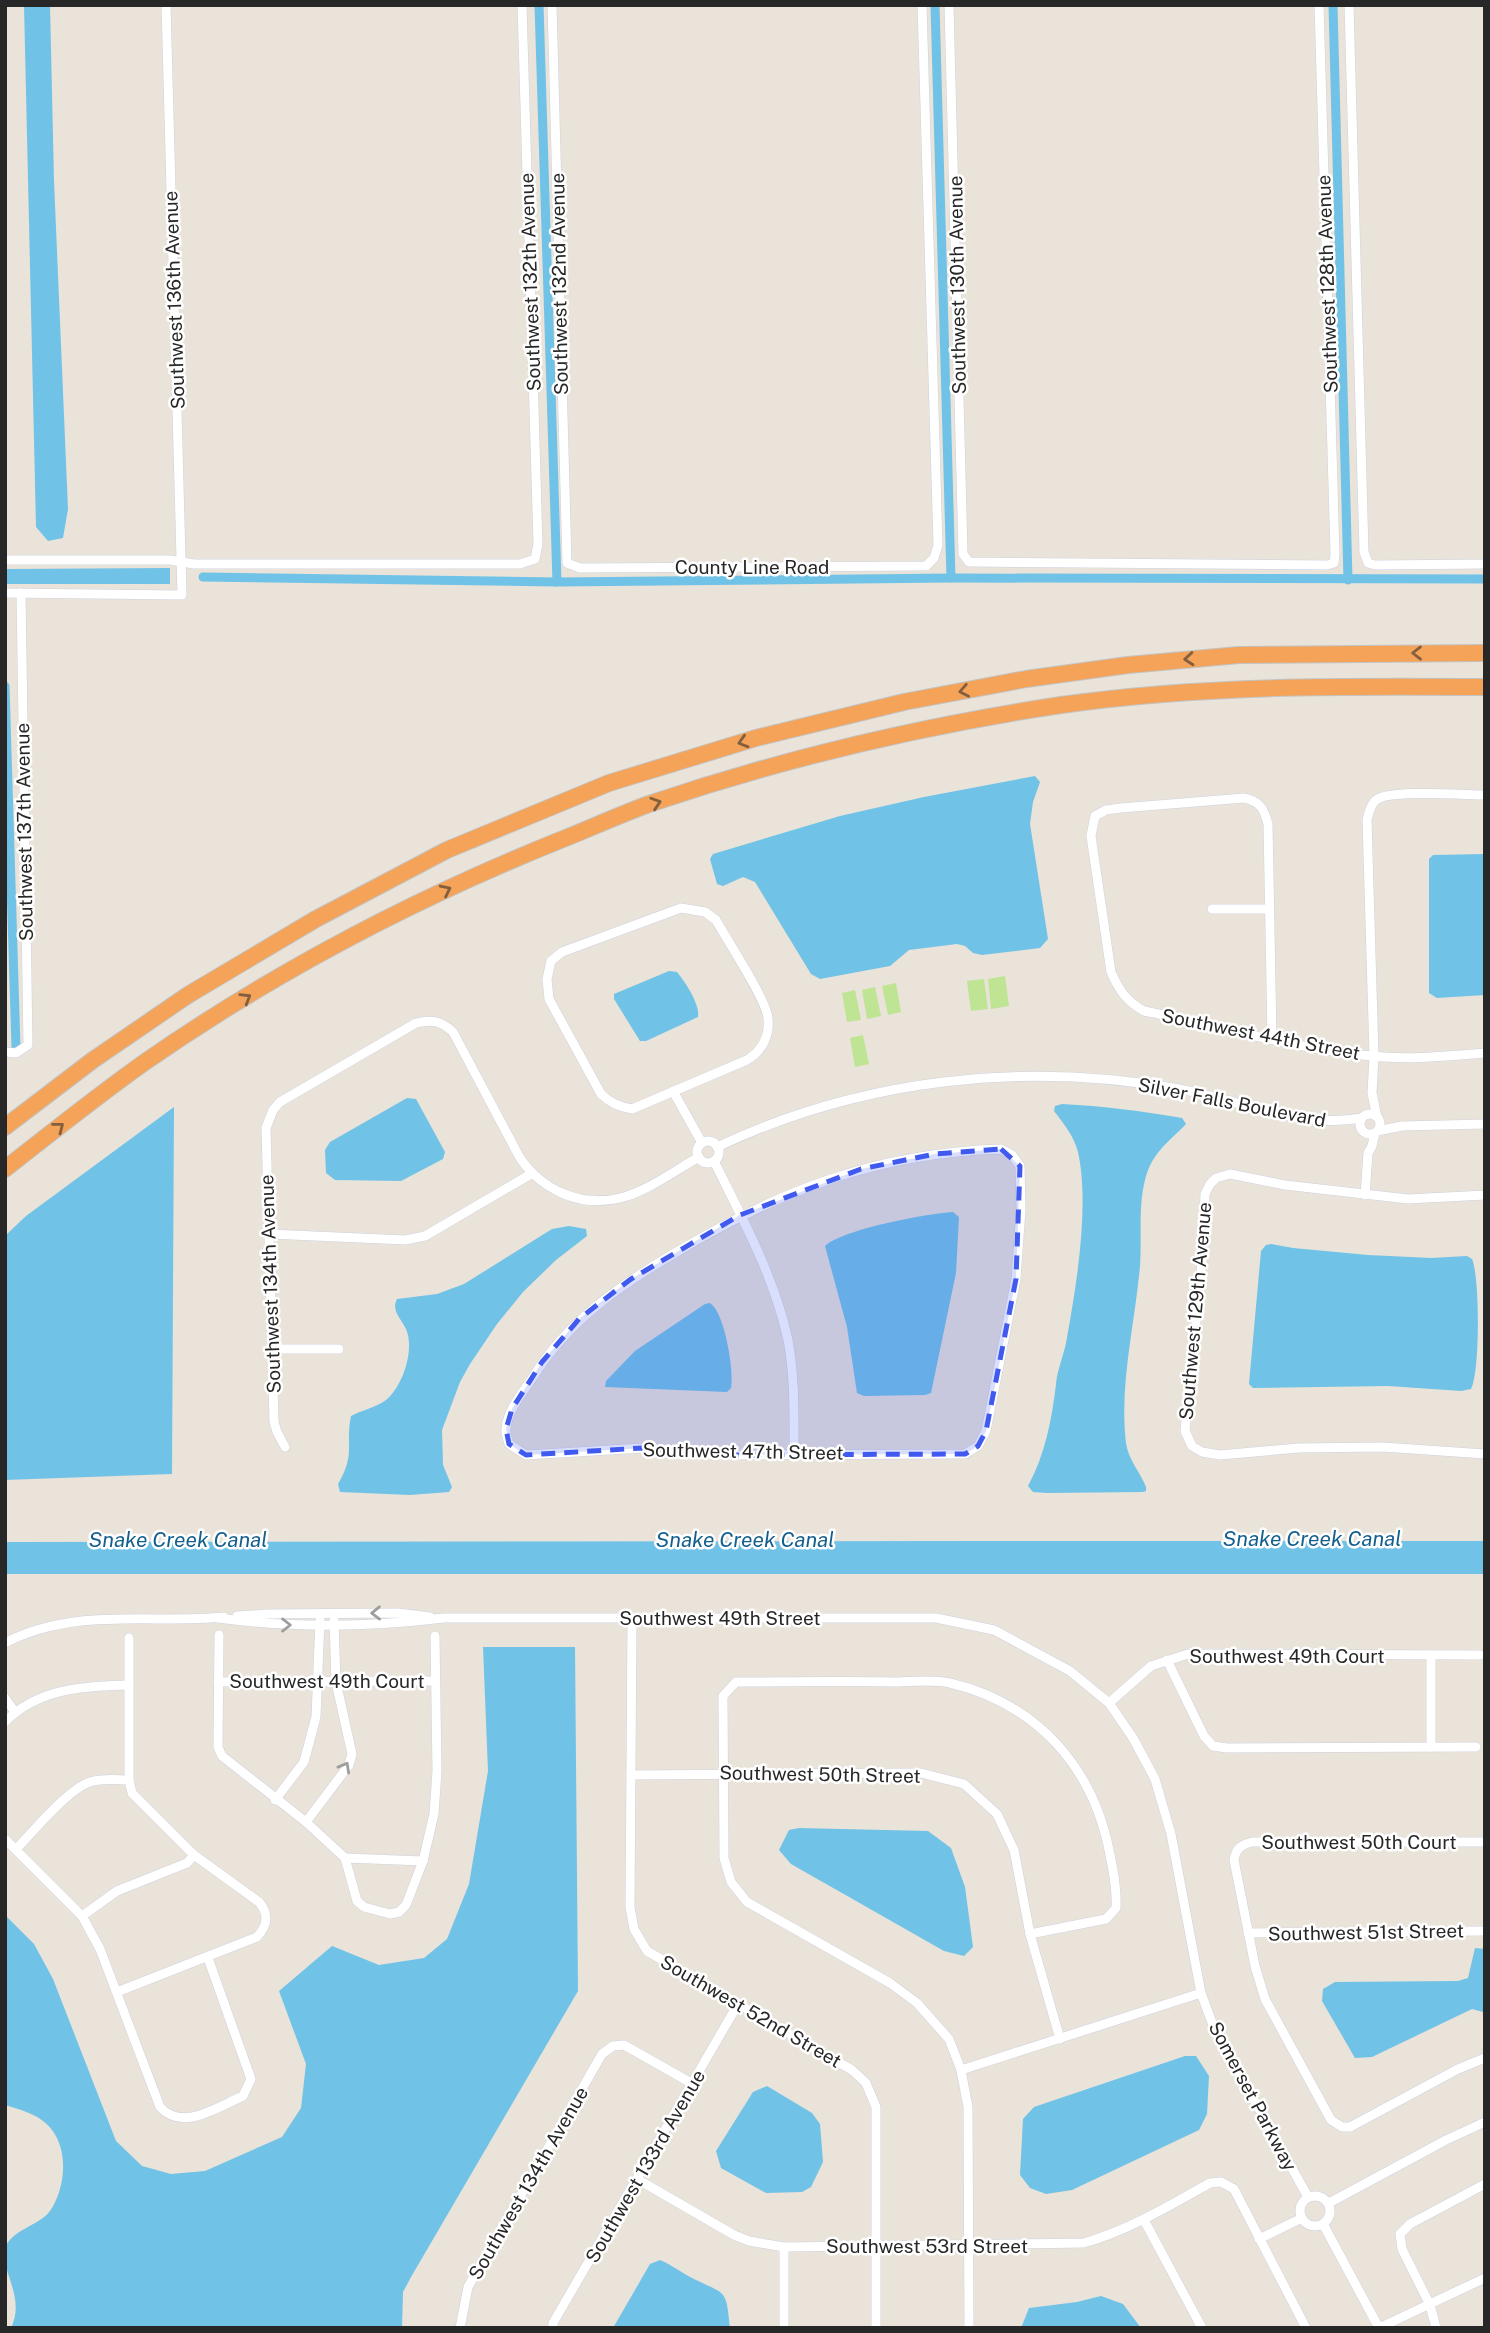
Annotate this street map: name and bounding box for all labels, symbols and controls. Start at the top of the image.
street label: Southwest 132th Avenue [515,172,545,392]
street label: Southwest 132nd Avenue [546,173,572,395]
street label: Southwest 128th Avenue [1312,174,1342,394]
street label: Southwest 130th Avenue [944,175,970,395]
street label: Southwest 136th Avenue [159,190,189,410]
street label: County Line Road [675,556,829,578]
one-way arrow [1411,645,1421,661]
one-way arrow [1183,652,1195,667]
one-way arrow [958,682,970,697]
street label: Southwest 137th Avenue [11,723,37,941]
one-way arrow [737,734,749,749]
one-way arrow [649,796,661,811]
one-way arrow [439,884,451,898]
one-way arrow [238,993,251,1006]
street label: Southwest 44th Street [1160,1004,1362,1064]
street label: Silver Falls Boulevard [1136,1073,1328,1131]
one-way arrow [51,1122,63,1135]
street label: Southwest 134th Avenue [255,1174,285,1394]
street label: Southwest 129th Avenue [1175,1201,1215,1421]
street label: Southwest 47th Street [642,1438,844,1464]
water label: Snake Creek Canal [1223,1526,1401,1551]
water label: Snake Creek Canal [89,1527,267,1552]
water label: Snake Creek Canal [656,1527,834,1552]
one-way arrow [370,1605,381,1621]
street label: Southwest 49th Street [619,1607,821,1629]
one-way arrow [281,1617,292,1632]
street label: Southwest 49th Court [1189,1645,1385,1667]
street label: Southwest 49th Court [229,1670,425,1692]
one-way arrow [337,1761,351,1774]
street label: Southwest 50th Street [719,1761,921,1787]
street label: Southwest 50th Court [1261,1831,1457,1853]
street label: Southwest 51st Street [1268,1919,1464,1945]
street label: Southwest 52nd Street [657,1950,845,2072]
street label: Somerset Parkway [1204,2018,1302,2174]
street label: Southwest 133rd Avenue [581,2066,709,2266]
street label: Southwest 134th Avenue [464,2083,592,2283]
street label: Southwest 53rd Street [826,2235,1028,2257]

